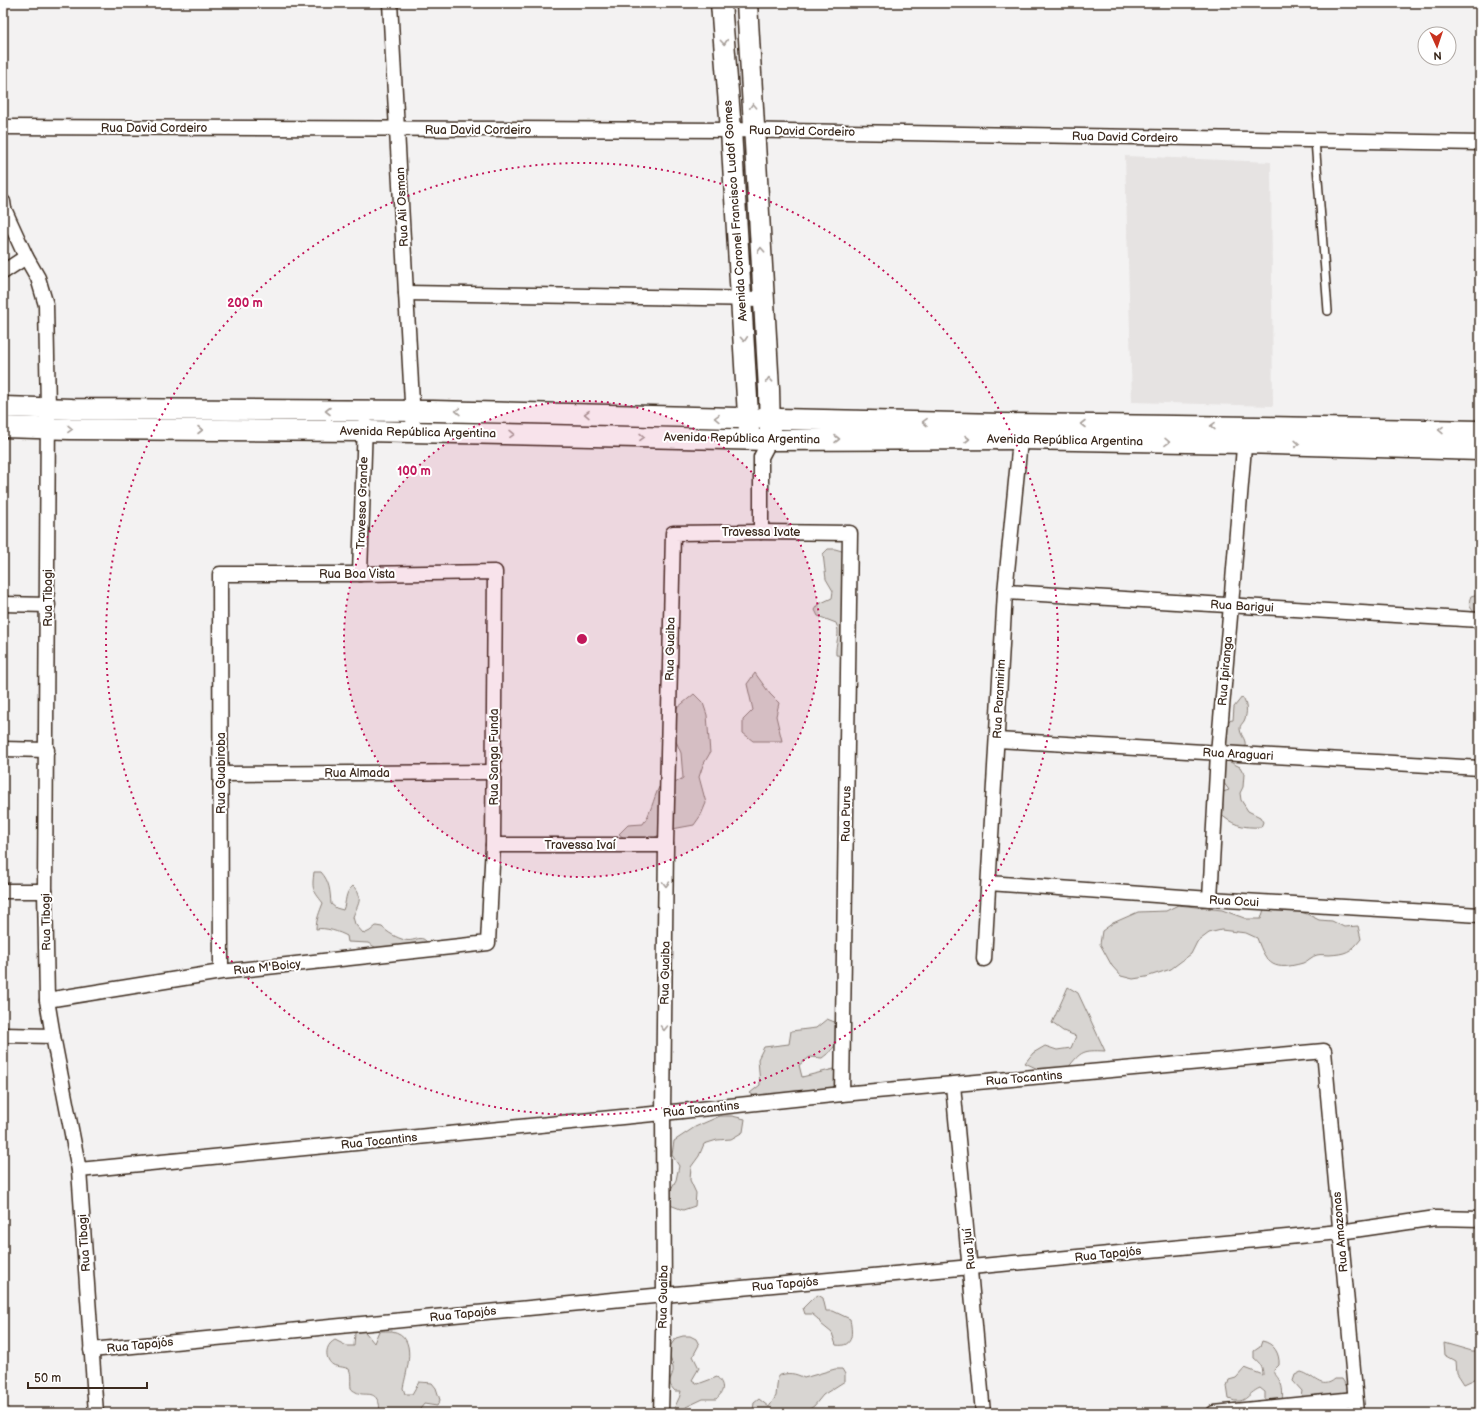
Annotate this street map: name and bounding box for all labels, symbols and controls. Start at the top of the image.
north arrow [1417,26,1457,66]
one-way arrow [719,39,728,45]
text: N [1433,49,1442,62]
street label: Avenida Coronel Francisco Ludof Gomes [720,100,751,322]
one-way arrow [748,103,757,109]
street label: Rua David Cordeiro [101,121,207,136]
street label: Rua David Cordeiro [425,123,531,138]
street label: Rua David Cordeiro [749,123,856,140]
street label: Rua David Cordeiro [1072,129,1179,146]
street label: Rua Ali Osman [393,166,412,247]
one-way arrow [757,247,765,253]
text: 200 m [227,296,263,311]
one-way arrow [739,336,748,342]
one-way arrow [764,377,773,383]
one-way arrow [325,407,331,415]
one-way arrow [455,407,461,416]
one-way arrow [584,410,590,419]
one-way arrow [714,413,720,422]
one-way arrow [922,418,928,426]
one-way arrow [1080,420,1086,428]
one-way arrow [1210,422,1216,430]
street label: Avenida República Argentina [340,424,496,441]
one-way arrow [67,425,73,433]
one-way arrow [197,426,203,434]
one-way arrow [1438,426,1444,434]
one-way arrow [509,430,515,438]
street label: Avenida República Argentina [664,430,820,447]
street label: Avenida República Argentina [987,432,1143,449]
one-way arrow [639,433,645,441]
one-way arrow [834,435,840,443]
one-way arrow [964,435,970,443]
one-way arrow [1164,438,1170,446]
one-way arrow [1294,440,1300,449]
street label: Travessa Grande [353,456,372,550]
text: 100 m [397,464,431,479]
street label: Travessa Ivate [722,525,800,540]
street label: Rua Boa Vista [319,567,395,582]
street label: Rua Tibagi [41,569,56,627]
street label: Rua Barigui [1210,597,1274,616]
street label: Rua Guaiba [662,617,679,681]
centre of rings [575,632,589,646]
street label: Rua Ipiranga [1215,635,1236,707]
street label: Rua Paramirim [990,659,1009,739]
street label: Rua Sanga Funda [487,708,502,805]
street label: Rua Guabiroba [214,732,229,814]
street label: Rua Araguari [1202,745,1274,764]
street label: Rua Almada [324,766,390,781]
street label: Rua Purus [839,786,854,842]
street label: Travessa Ivaí [544,838,616,853]
one-way arrow [662,881,670,887]
street label: Rua Tibagi [38,893,55,951]
street label: Rua Ocui [1209,893,1260,910]
street label: Rua Guaiba [657,941,674,1005]
street label: Rua M'Boicy [233,956,302,979]
one-way arrow [660,1025,668,1031]
street label: Rua Tocantins [985,1068,1063,1089]
street label: Rua Tocantins [662,1098,740,1121]
street label: Rua Tocantins [340,1130,418,1153]
street label: Rua Amazonas [1329,1191,1352,1273]
street label: Rua Tibagi [75,1213,94,1272]
street label: Rua Ijuí [960,1227,979,1270]
street label: Rua Tapajós [1074,1244,1142,1265]
street label: Rua Guaiba [655,1265,672,1329]
street label: Rua Tapajós [751,1274,819,1295]
street label: Rua Tapajós [429,1304,497,1325]
street label: Rua Tapajós [106,1335,174,1356]
scale bar [28,1364,147,1390]
text: 50 m [34,1371,61,1386]

